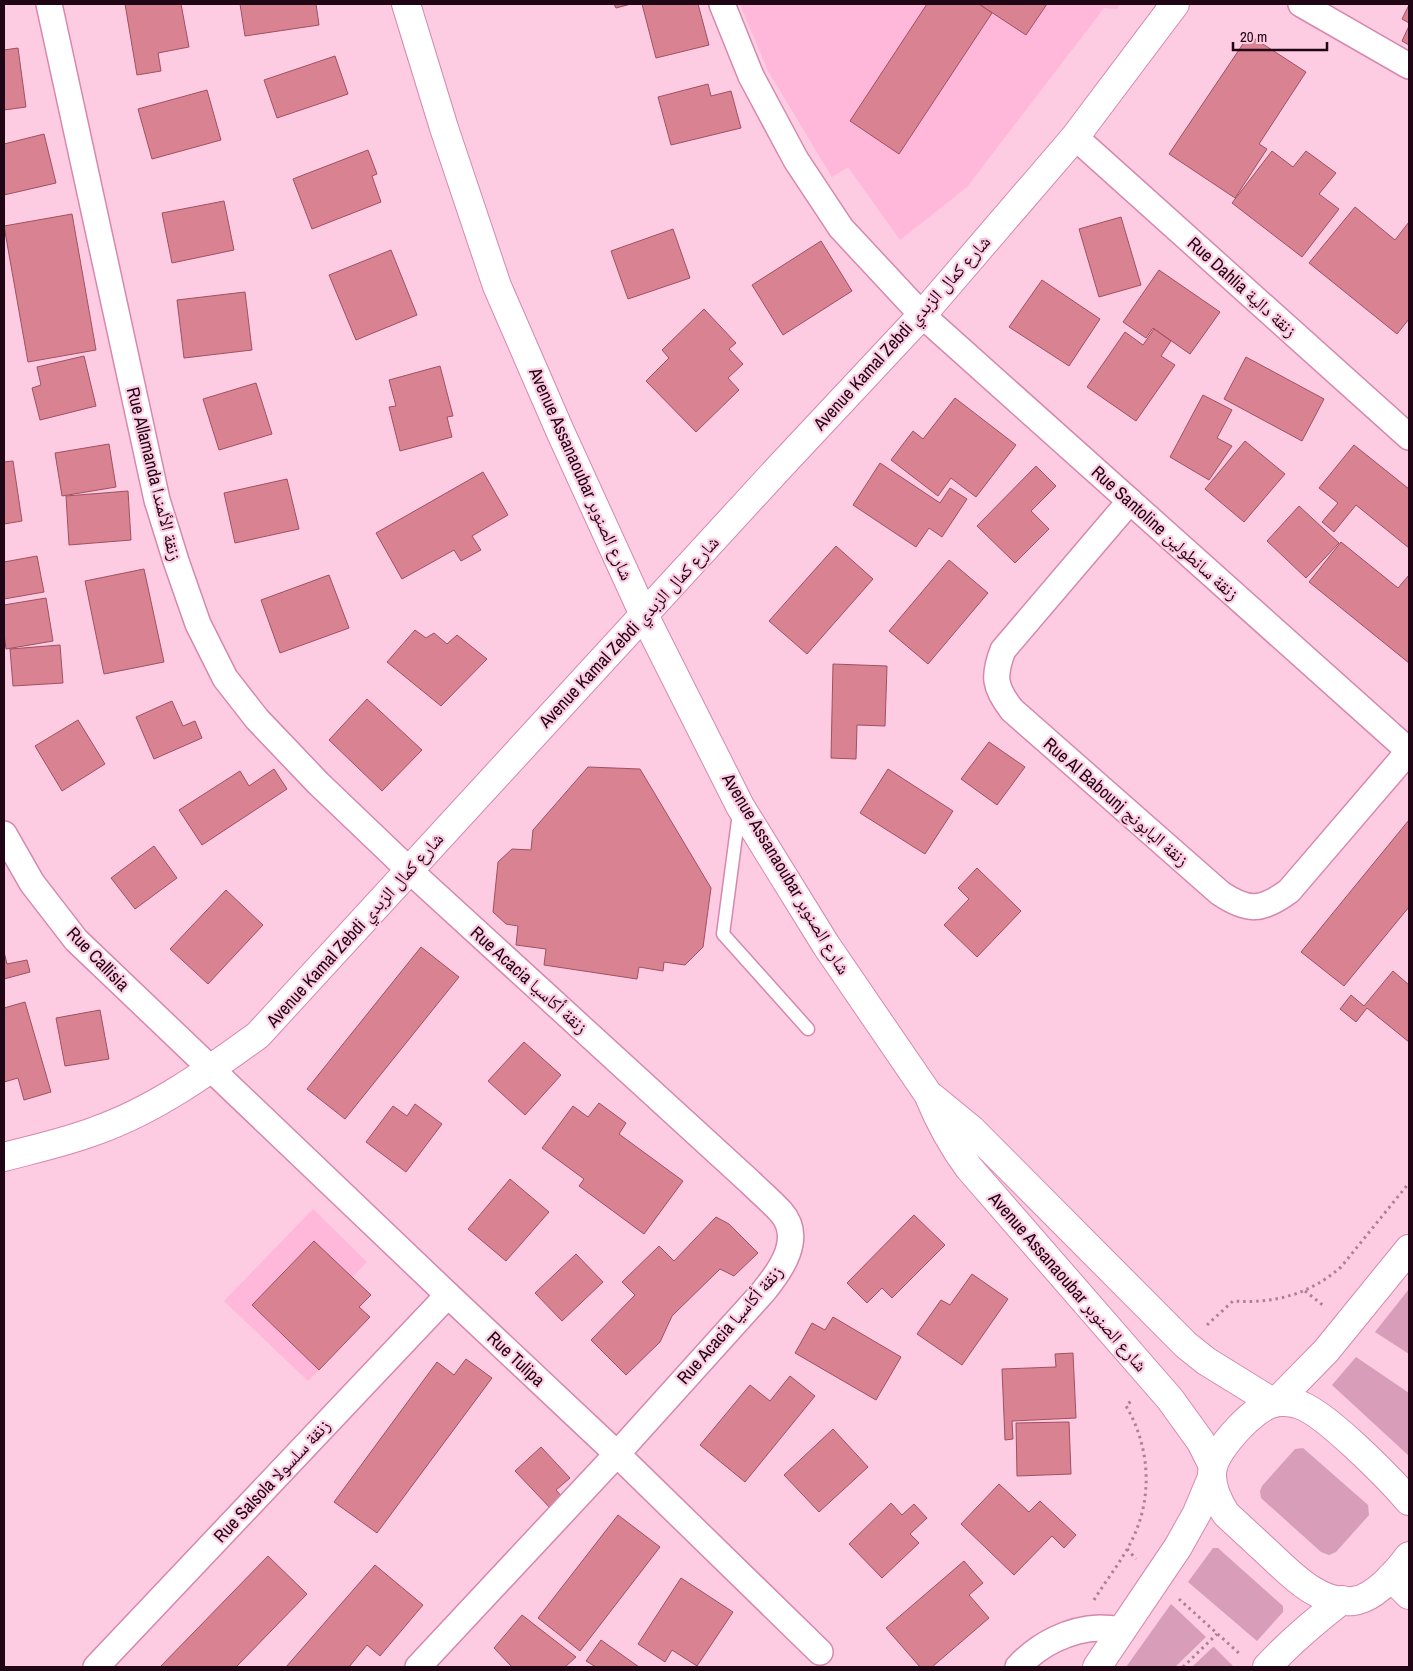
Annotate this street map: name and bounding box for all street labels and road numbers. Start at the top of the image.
street label: Avenue Kamal Zebdi شارع كمال الزبدي [807,230,998,438]
street label: Rue Dahlia زنقة دالية [1182,231,1302,343]
street label: Avenue Assanaoubar شارع الصنوبر [523,363,640,584]
street label: Rue Allamanda زنقة الألمندا [121,384,188,563]
street label: Rue Santoline زنقة سانطولين [1086,460,1245,606]
street label: Avenue Kamal Zebdi شارع كمال الزبدي [532,530,726,736]
street label: Rue Al Babounj زنقة البابونج [1038,731,1194,872]
street label: Avenue Assanaoubar شارع الصنوبر [716,768,857,979]
street label: Avenue Kamal Zebdi شارع كمال الزبدي [260,827,451,1035]
street label: Rue Acacia زنقة أكاسيا [465,920,593,1039]
street label: Rue Callisia [61,921,135,996]
street label: Avenue Assanaoubar شارع الصنوبر [983,1186,1153,1377]
street label: Rue Acacia زنقة أكاسيا [671,1260,788,1389]
street label: Rue Tulipa [482,1325,551,1392]
street label: Rue Salsola زنقة سلسولا [208,1413,336,1548]

